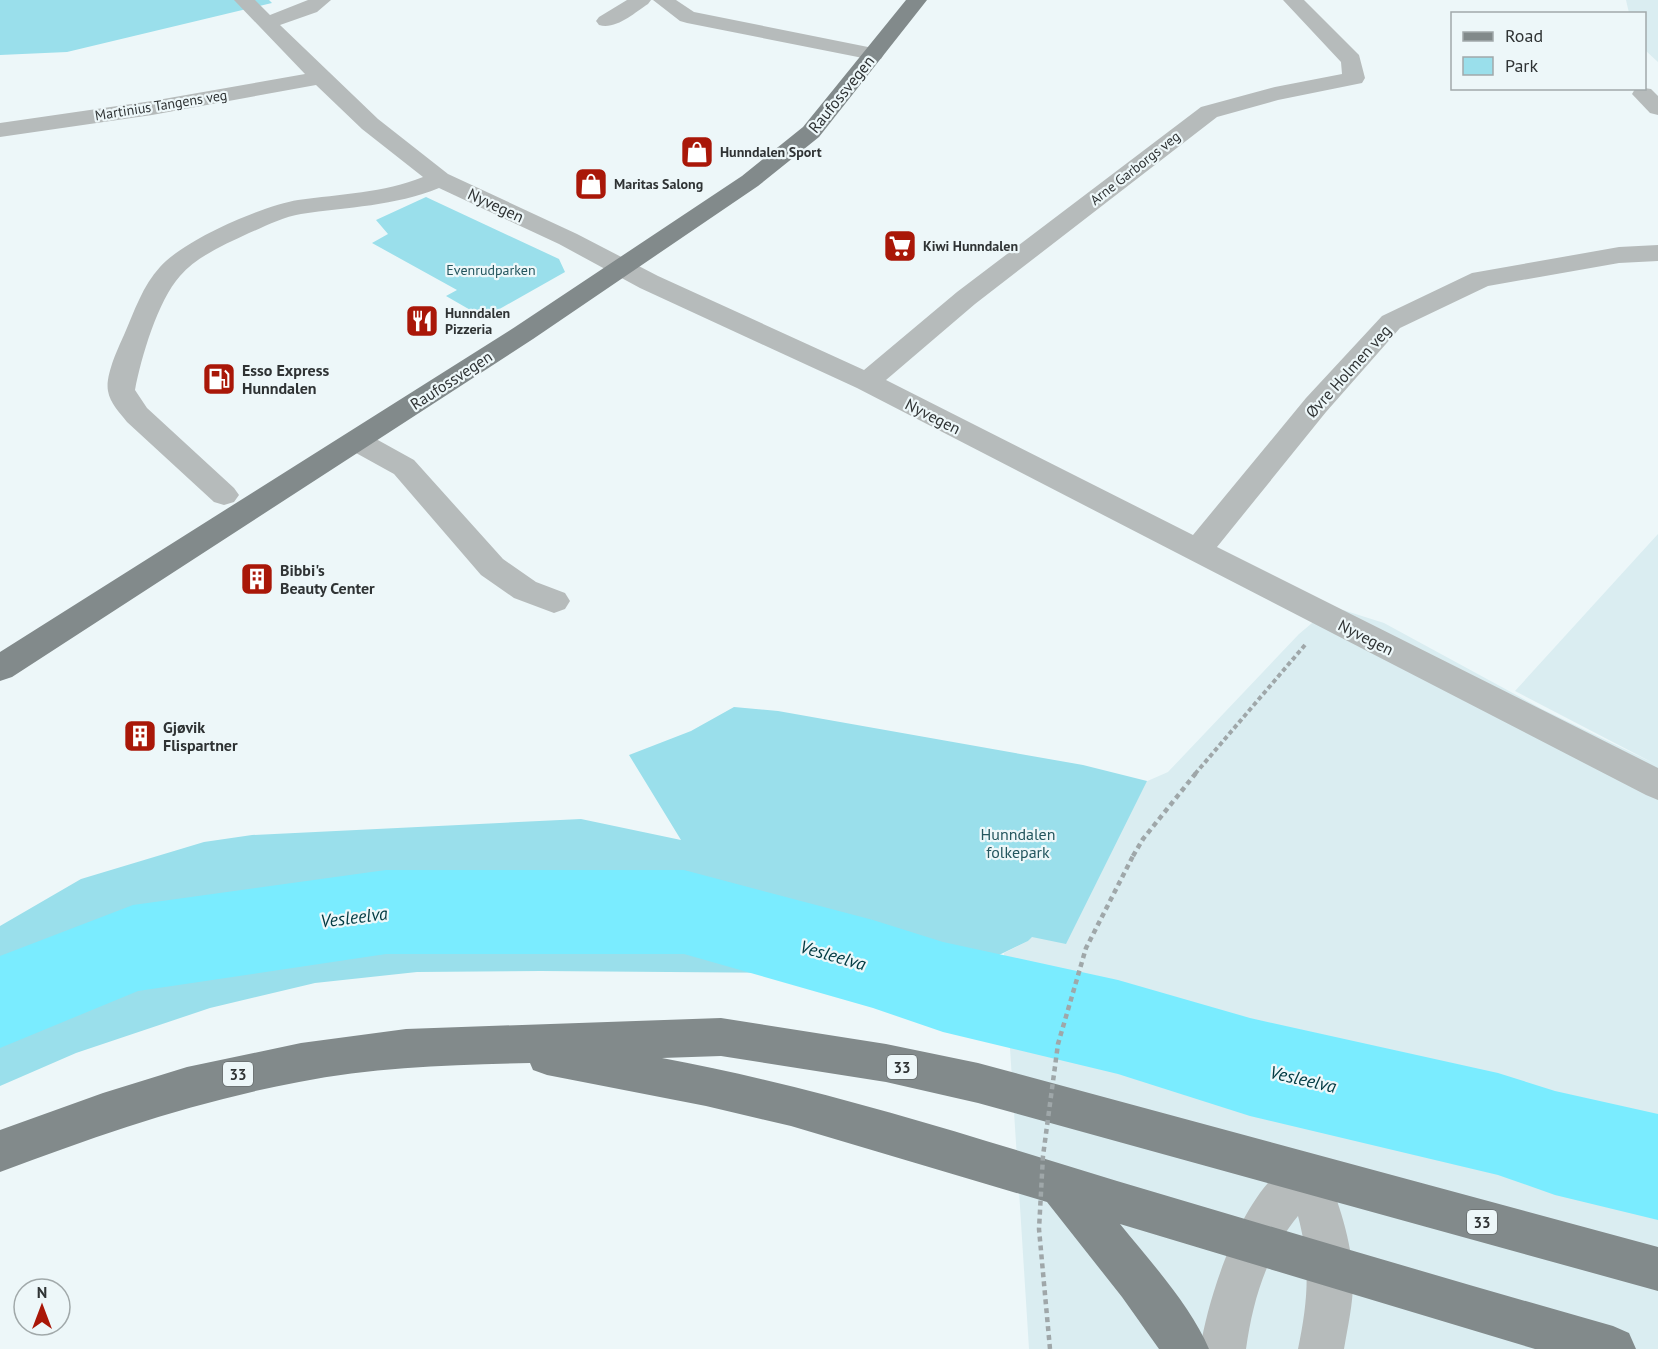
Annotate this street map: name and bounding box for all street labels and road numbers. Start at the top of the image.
street label: Raufossvegen [804,51,878,137]
street label: Martinius Tangens veg [94,86,228,124]
street label: Arne Garborgs veg [1086,127,1184,209]
street label: Nyvegen [465,183,527,227]
street label: Øvre Holmen veg [1301,320,1395,422]
street label: Raufossvegen [406,346,496,414]
street label: Nyvegen [902,394,964,438]
street label: Nyvegen [1335,615,1397,659]
road number: 33 [887,1055,917,1079]
road number: 33 [223,1062,253,1086]
road number: 33 [1467,1210,1497,1234]

